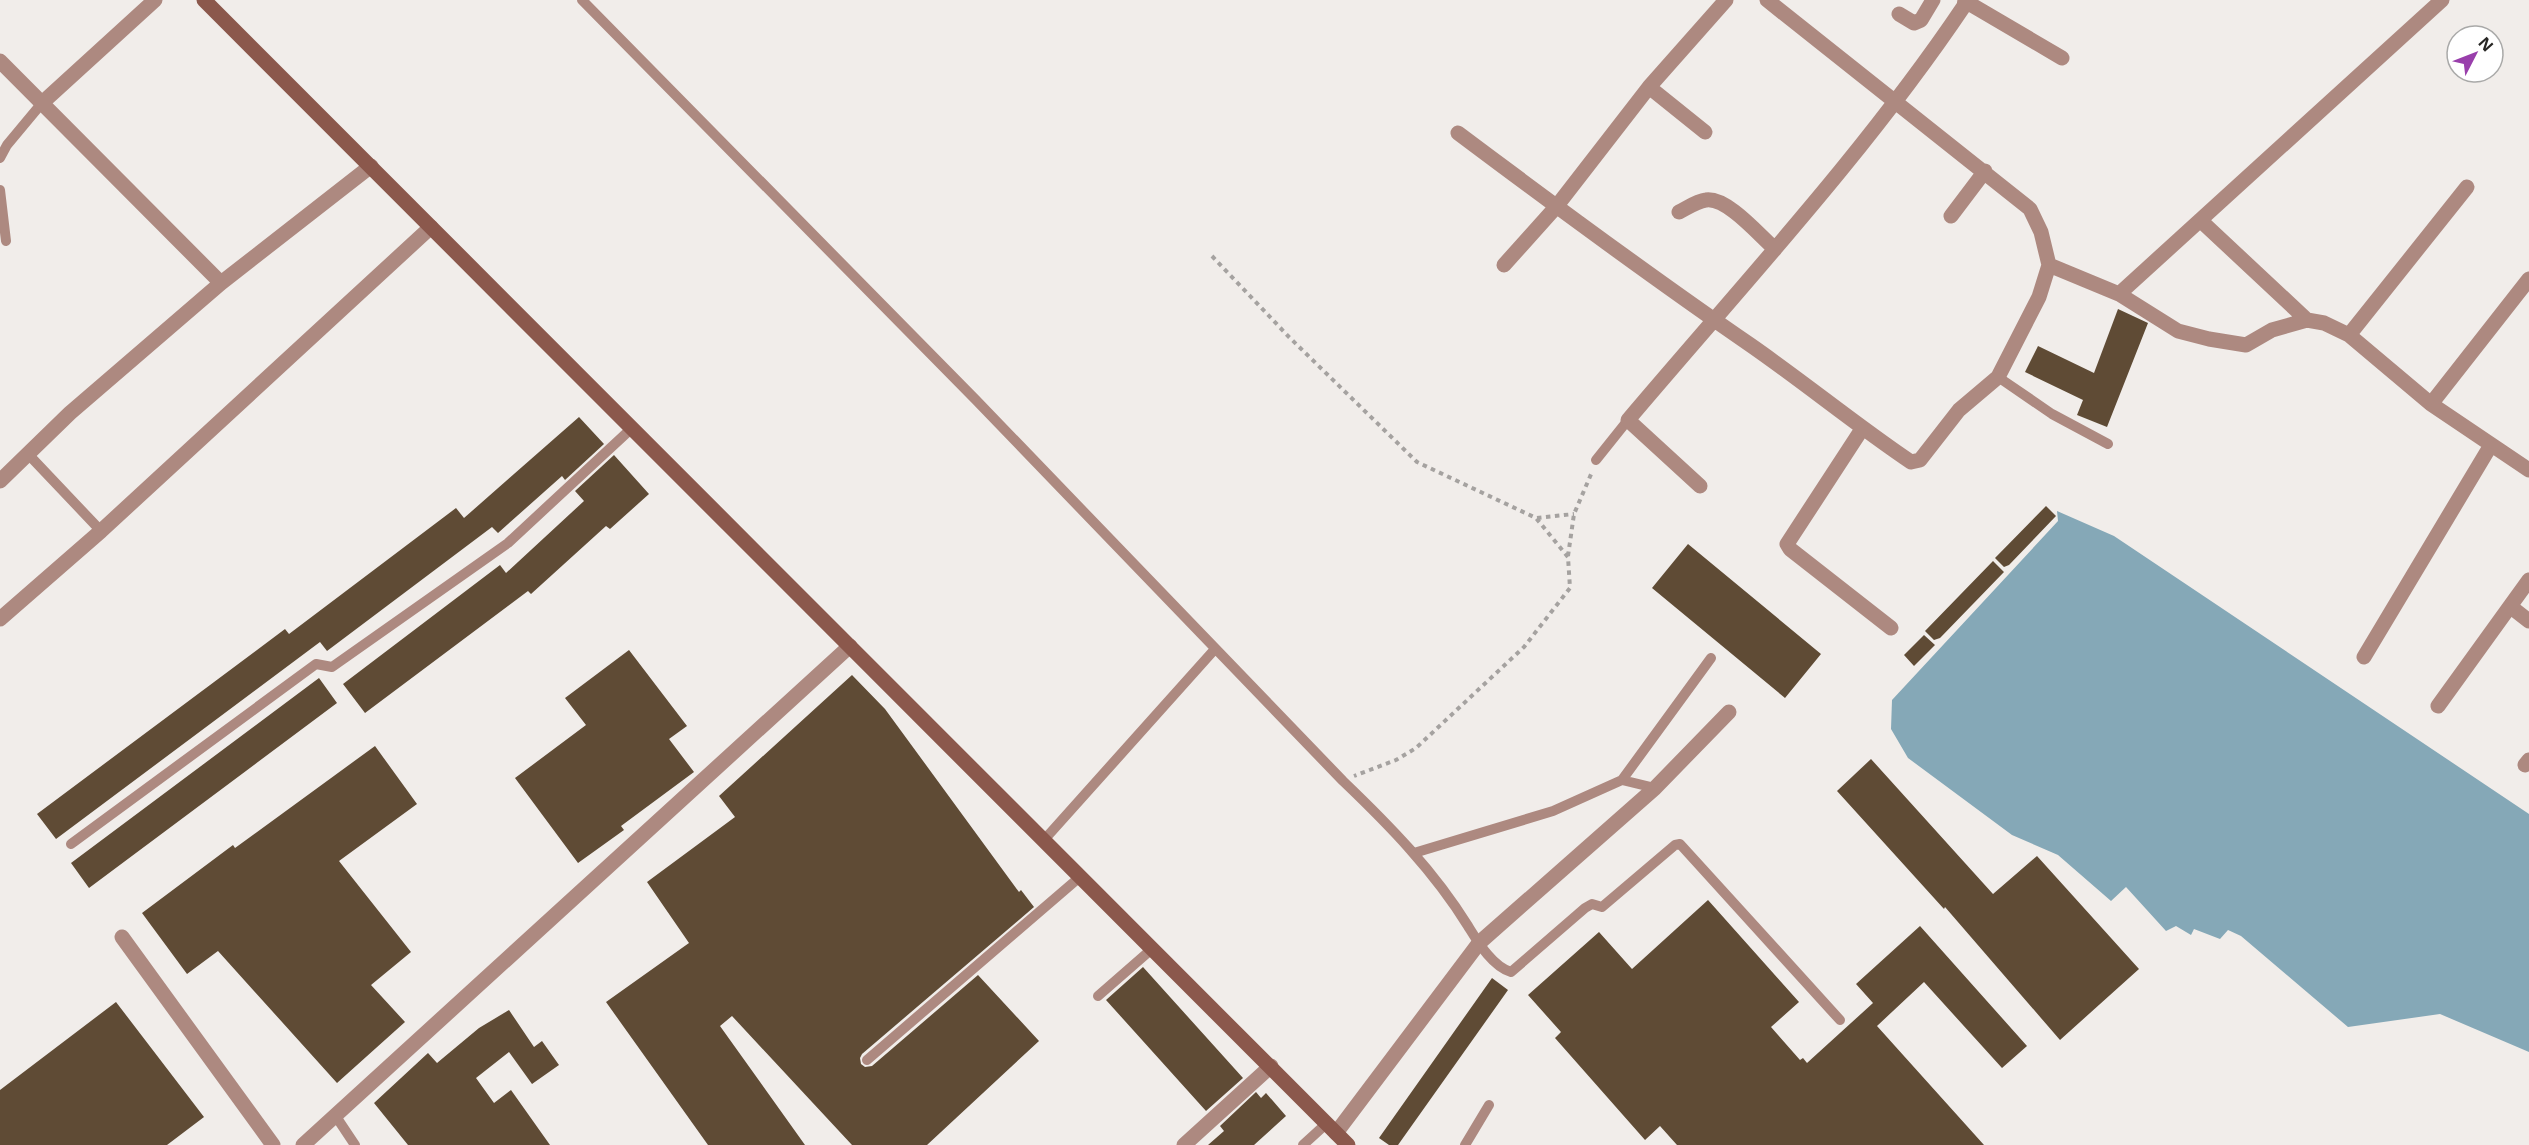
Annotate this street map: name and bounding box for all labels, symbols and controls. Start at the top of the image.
north arrow [2445,24,2505,84]
text: N [2474,32,2499,56]

